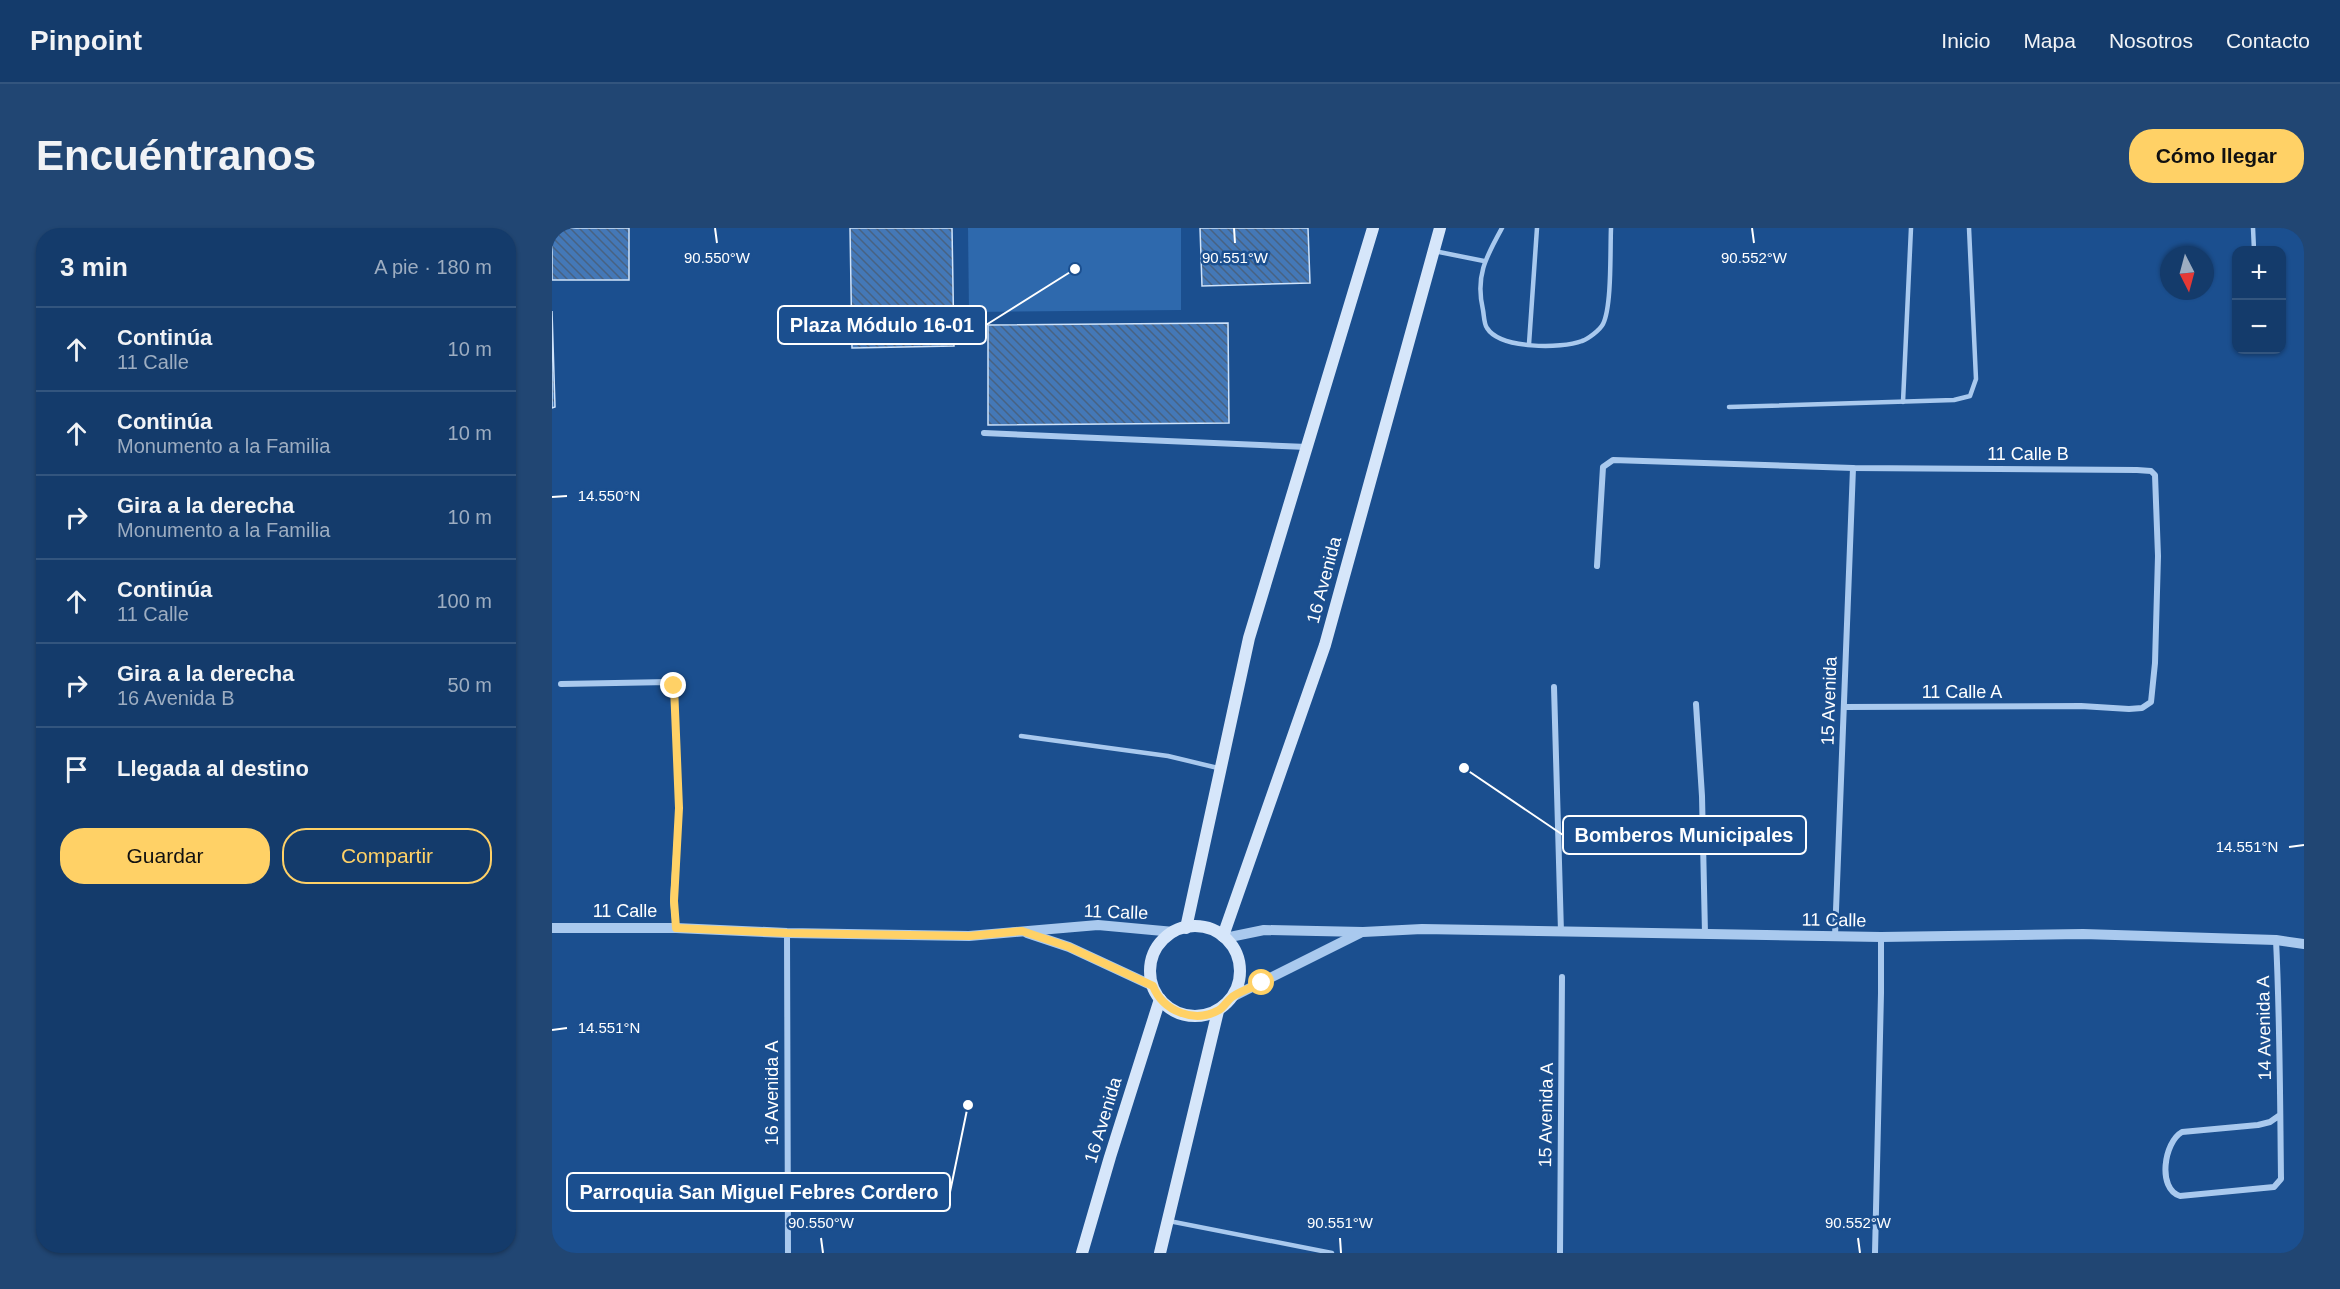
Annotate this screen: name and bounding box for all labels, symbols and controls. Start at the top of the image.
text: Pinpoint [30,25,142,56]
text: Inicio [1941,29,1990,52]
text: Mapa [2023,29,2076,52]
text: Nosotros [2109,29,2193,52]
text: Contacto [2226,29,2310,52]
button: Cómo llegar [2129,129,2304,183]
text: Encuéntranos [36,132,316,179]
north arrow [2160,246,2214,300]
map controls [2232,246,2286,354]
button: + [2232,246,2286,300]
text: 90.550°W [684,249,751,266]
text: 90.551°W [1202,249,1269,266]
text: 90.552°W [1721,249,1788,266]
text: 3 min [60,252,128,282]
text: A pie · 180 m [374,256,492,278]
button: − [2232,300,2286,354]
callout: Plaza Módulo 16-01 [778,306,986,344]
text: Plaza Módulo 16-01 [790,314,974,336]
text: Continúa [117,325,212,350]
icon: ahead [60,333,93,366]
text: 10 m [448,338,492,360]
text: 11 Calle [117,351,189,373]
text: Continúa [117,409,212,434]
icon: ahead [60,417,93,450]
text: 10 m [448,422,492,444]
text: Monumento a la Familia [117,435,330,457]
street label: 11 Calle B [1987,444,2069,464]
text: 14.550°N [578,487,640,504]
text: Gira a la derecha [117,493,294,518]
icon: right [60,501,93,534]
text: 10 m [448,506,492,528]
text: Monumento a la Familia [117,519,330,541]
street label: 16 Avenida [1303,534,1345,625]
text: Continúa [117,577,212,602]
icon: ahead [60,585,93,618]
text: 100 m [436,590,492,612]
text: 11 Calle [117,603,189,625]
street label: 15 Avenida [1817,655,1841,746]
text: Gira a la derecha [117,661,294,686]
icon: right [60,669,93,702]
route end [660,672,686,698]
text: 50 m [448,674,492,696]
street label: 11 Calle A [1922,682,2002,702]
text: 16 Avenida B [117,687,235,709]
icon: arrive [60,753,93,786]
text: Llegada al destino [117,756,309,781]
callout: Bomberos Municipales [1563,816,1806,854]
text: Bomberos Municipales [1575,824,1793,846]
button: Guardar [60,828,270,884]
button: Compartir [282,828,492,884]
text: 14.551°N [2216,838,2278,855]
street label: 11 Calle [593,901,657,921]
street label: 11 Calle [1083,901,1149,923]
street label: 11 Calle [1801,909,1867,931]
route start [1248,969,1274,995]
street label: 14 Avenida A [2253,975,2275,1081]
text: 14.551°N [578,1019,640,1036]
street label: 16 Avenida A [762,1041,782,1145]
street label: 15 Avenida A [1535,1062,1557,1168]
street label: 16 Avenida [1080,1074,1126,1165]
callout: Parroquia San Miguel Febres Cordero [567,1173,950,1211]
text: Parroquia San Miguel Febres Cordero [580,1181,938,1203]
text: 90.550°W [788,1214,855,1231]
text: 90.551°W [1307,1214,1374,1231]
text: 90.552°W [1825,1214,1892,1231]

